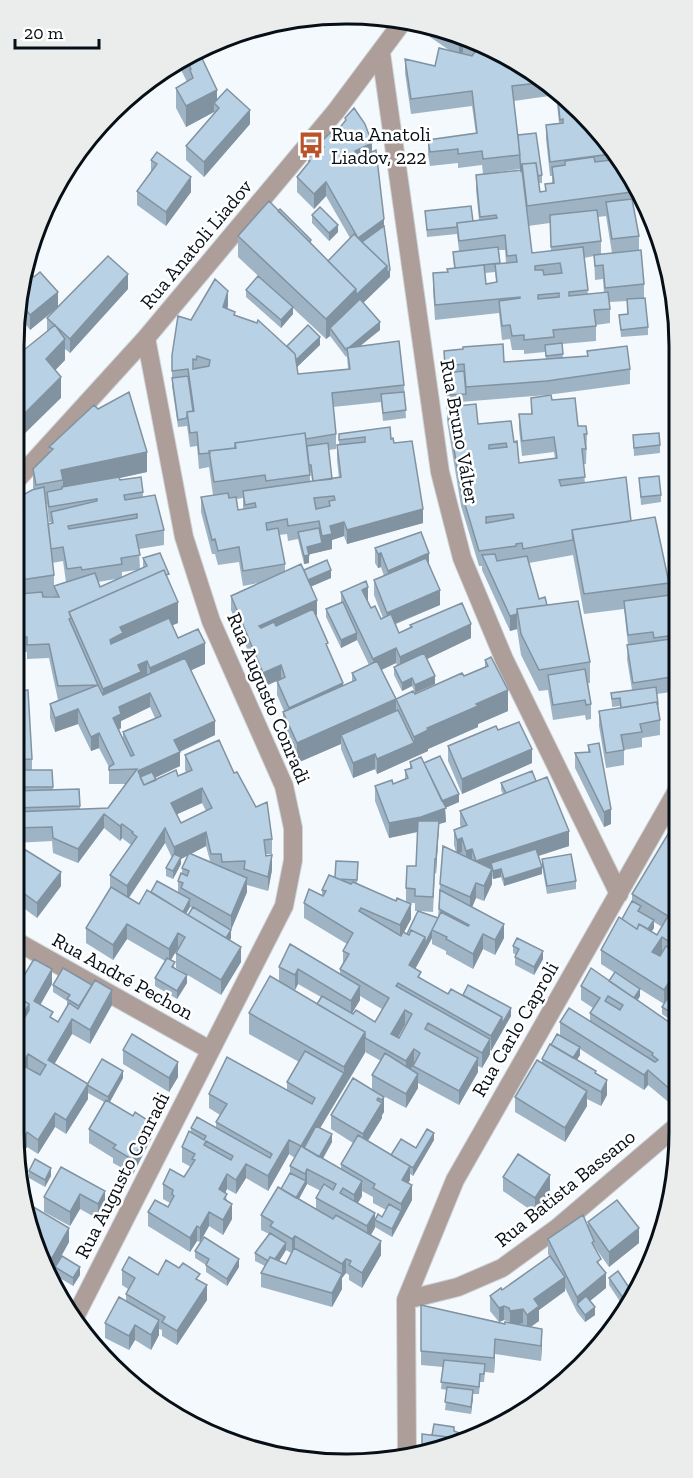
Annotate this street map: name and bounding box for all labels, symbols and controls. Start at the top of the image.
scale bar [15,12,99,50]
text: 20 m [24,22,64,44]
place label: Rua Anatoli Liadov, 222 [331,122,431,169]
bus stop icon: Rua Anatoli Liadov, 222 [296,130,326,160]
street label: Rua Anatoli Liadov [135,174,257,314]
street label: Rua Bruno Válter [435,358,485,506]
street label: Rua Augusto Conradi [222,609,316,787]
street label: Rua André Pechon [48,927,198,1025]
street label: Rua Carlo Caproli [467,957,564,1101]
street label: Rua Augusto Conradi [70,1087,175,1262]
street label: Rua Batista Bassano [490,1124,640,1252]

